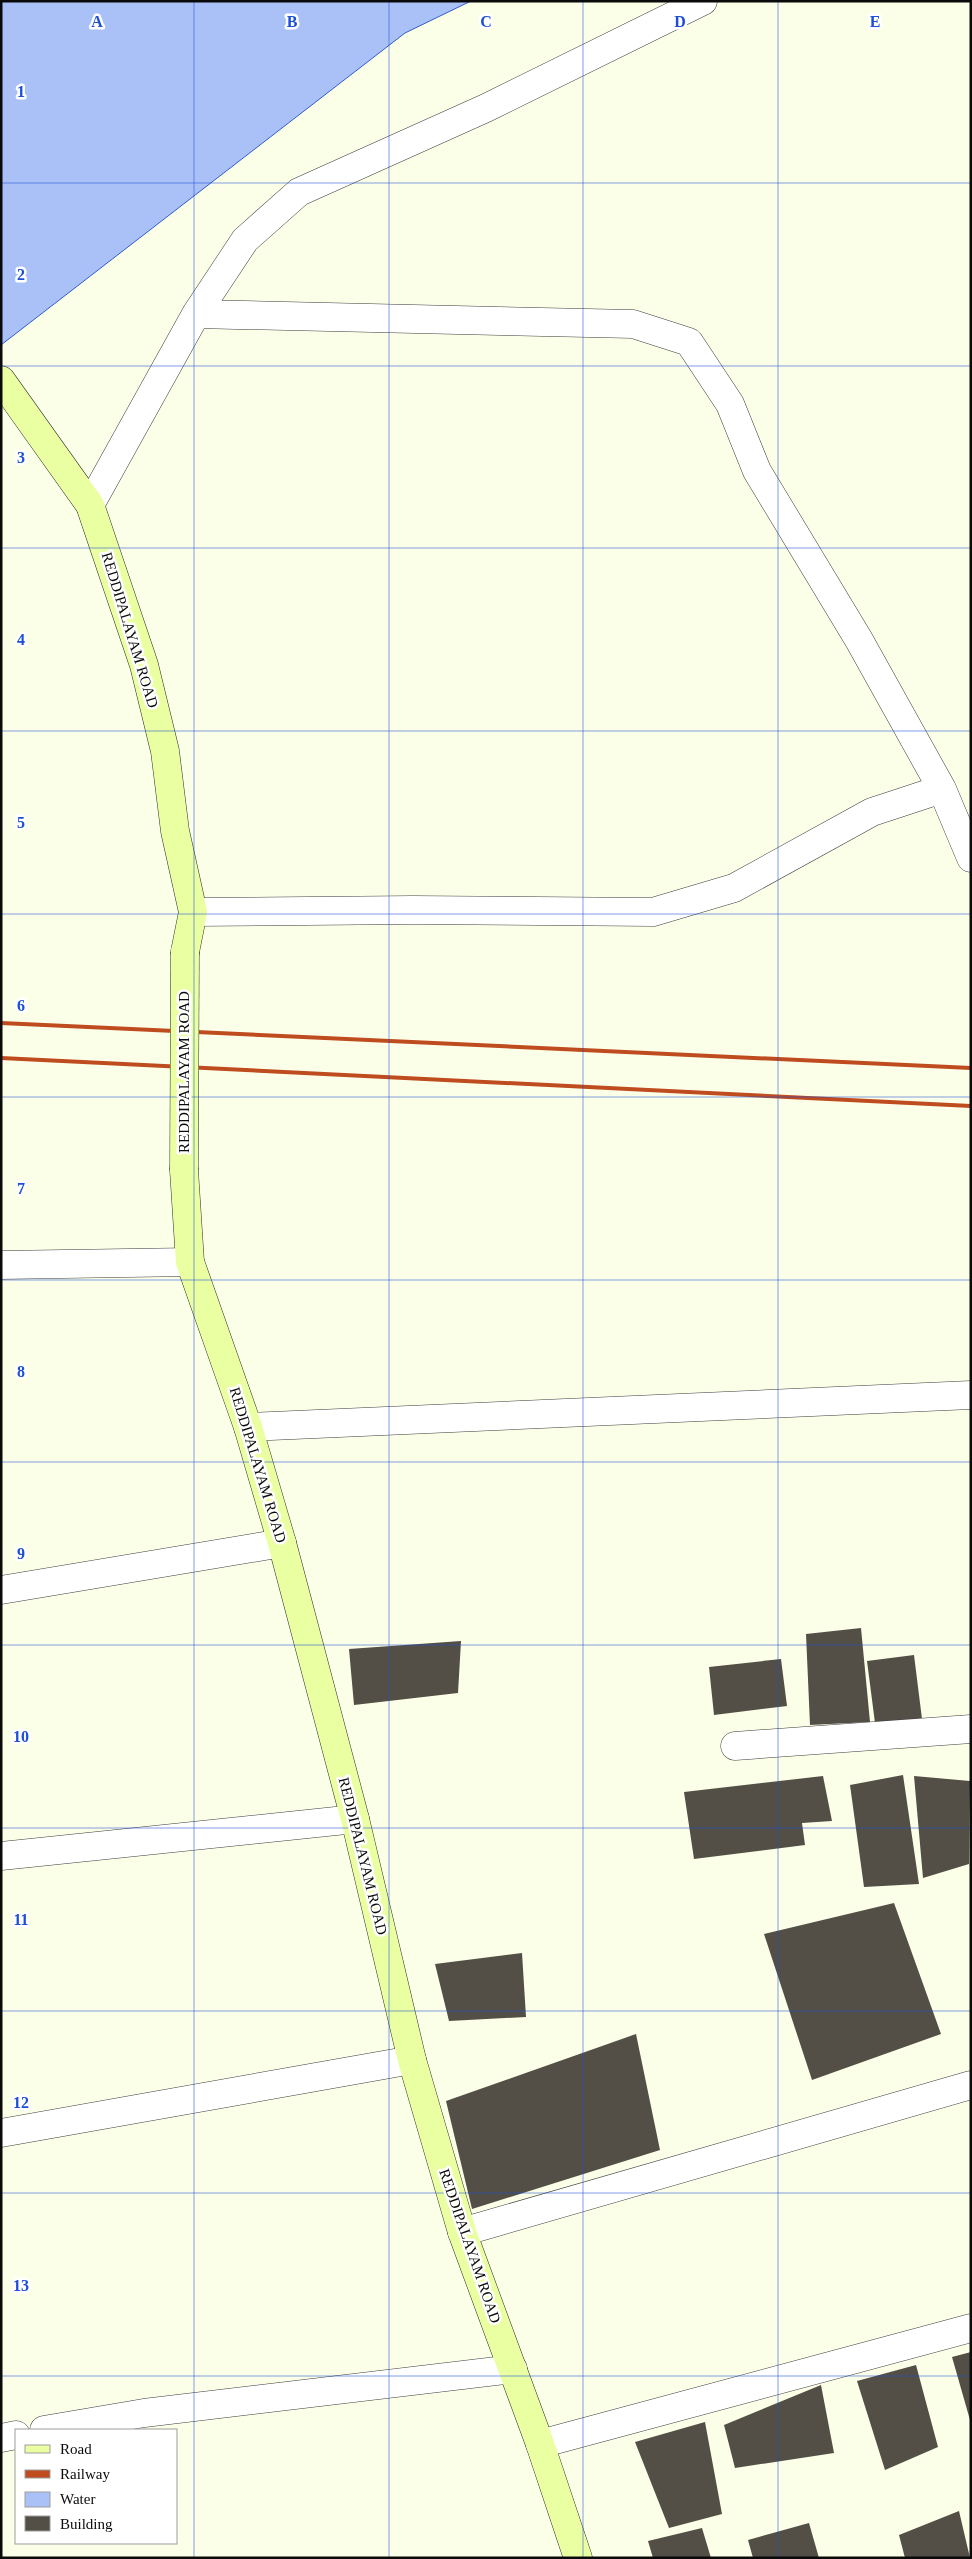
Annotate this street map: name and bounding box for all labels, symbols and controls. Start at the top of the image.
text: A [91,13,103,30]
text: B [287,13,298,30]
text: C [480,13,492,30]
text: D [674,13,686,30]
text: E [870,13,880,30]
text: 1 [17,83,25,100]
text: 2 [17,266,25,283]
text: 3 [17,449,25,466]
street label: REDDIPALAYAM ROAD [99,550,161,710]
text: 4 [17,631,25,648]
text: 5 [17,814,25,831]
street label: REDDIPALAYAM ROAD [176,991,192,1153]
text: 6 [17,997,25,1014]
text: 7 [17,1180,25,1197]
text: 8 [17,1363,25,1380]
street label: REDDIPALAYAM ROAD [227,1385,289,1545]
text: 9 [17,1545,25,1562]
text: 10 [13,1728,29,1745]
street label: REDDIPALAYAM ROAD [336,1776,390,1937]
text: 11 [13,1911,29,1928]
text: 12 [13,2094,29,2111]
street label: REDDIPALAYAM ROAD [436,2167,504,2325]
text: 13 [13,2277,29,2294]
legend [15,2429,178,2544]
text: Road [60,2441,92,2457]
text: Railway [60,2466,110,2482]
text: Water [60,2491,95,2507]
text: Building [60,2516,113,2532]

